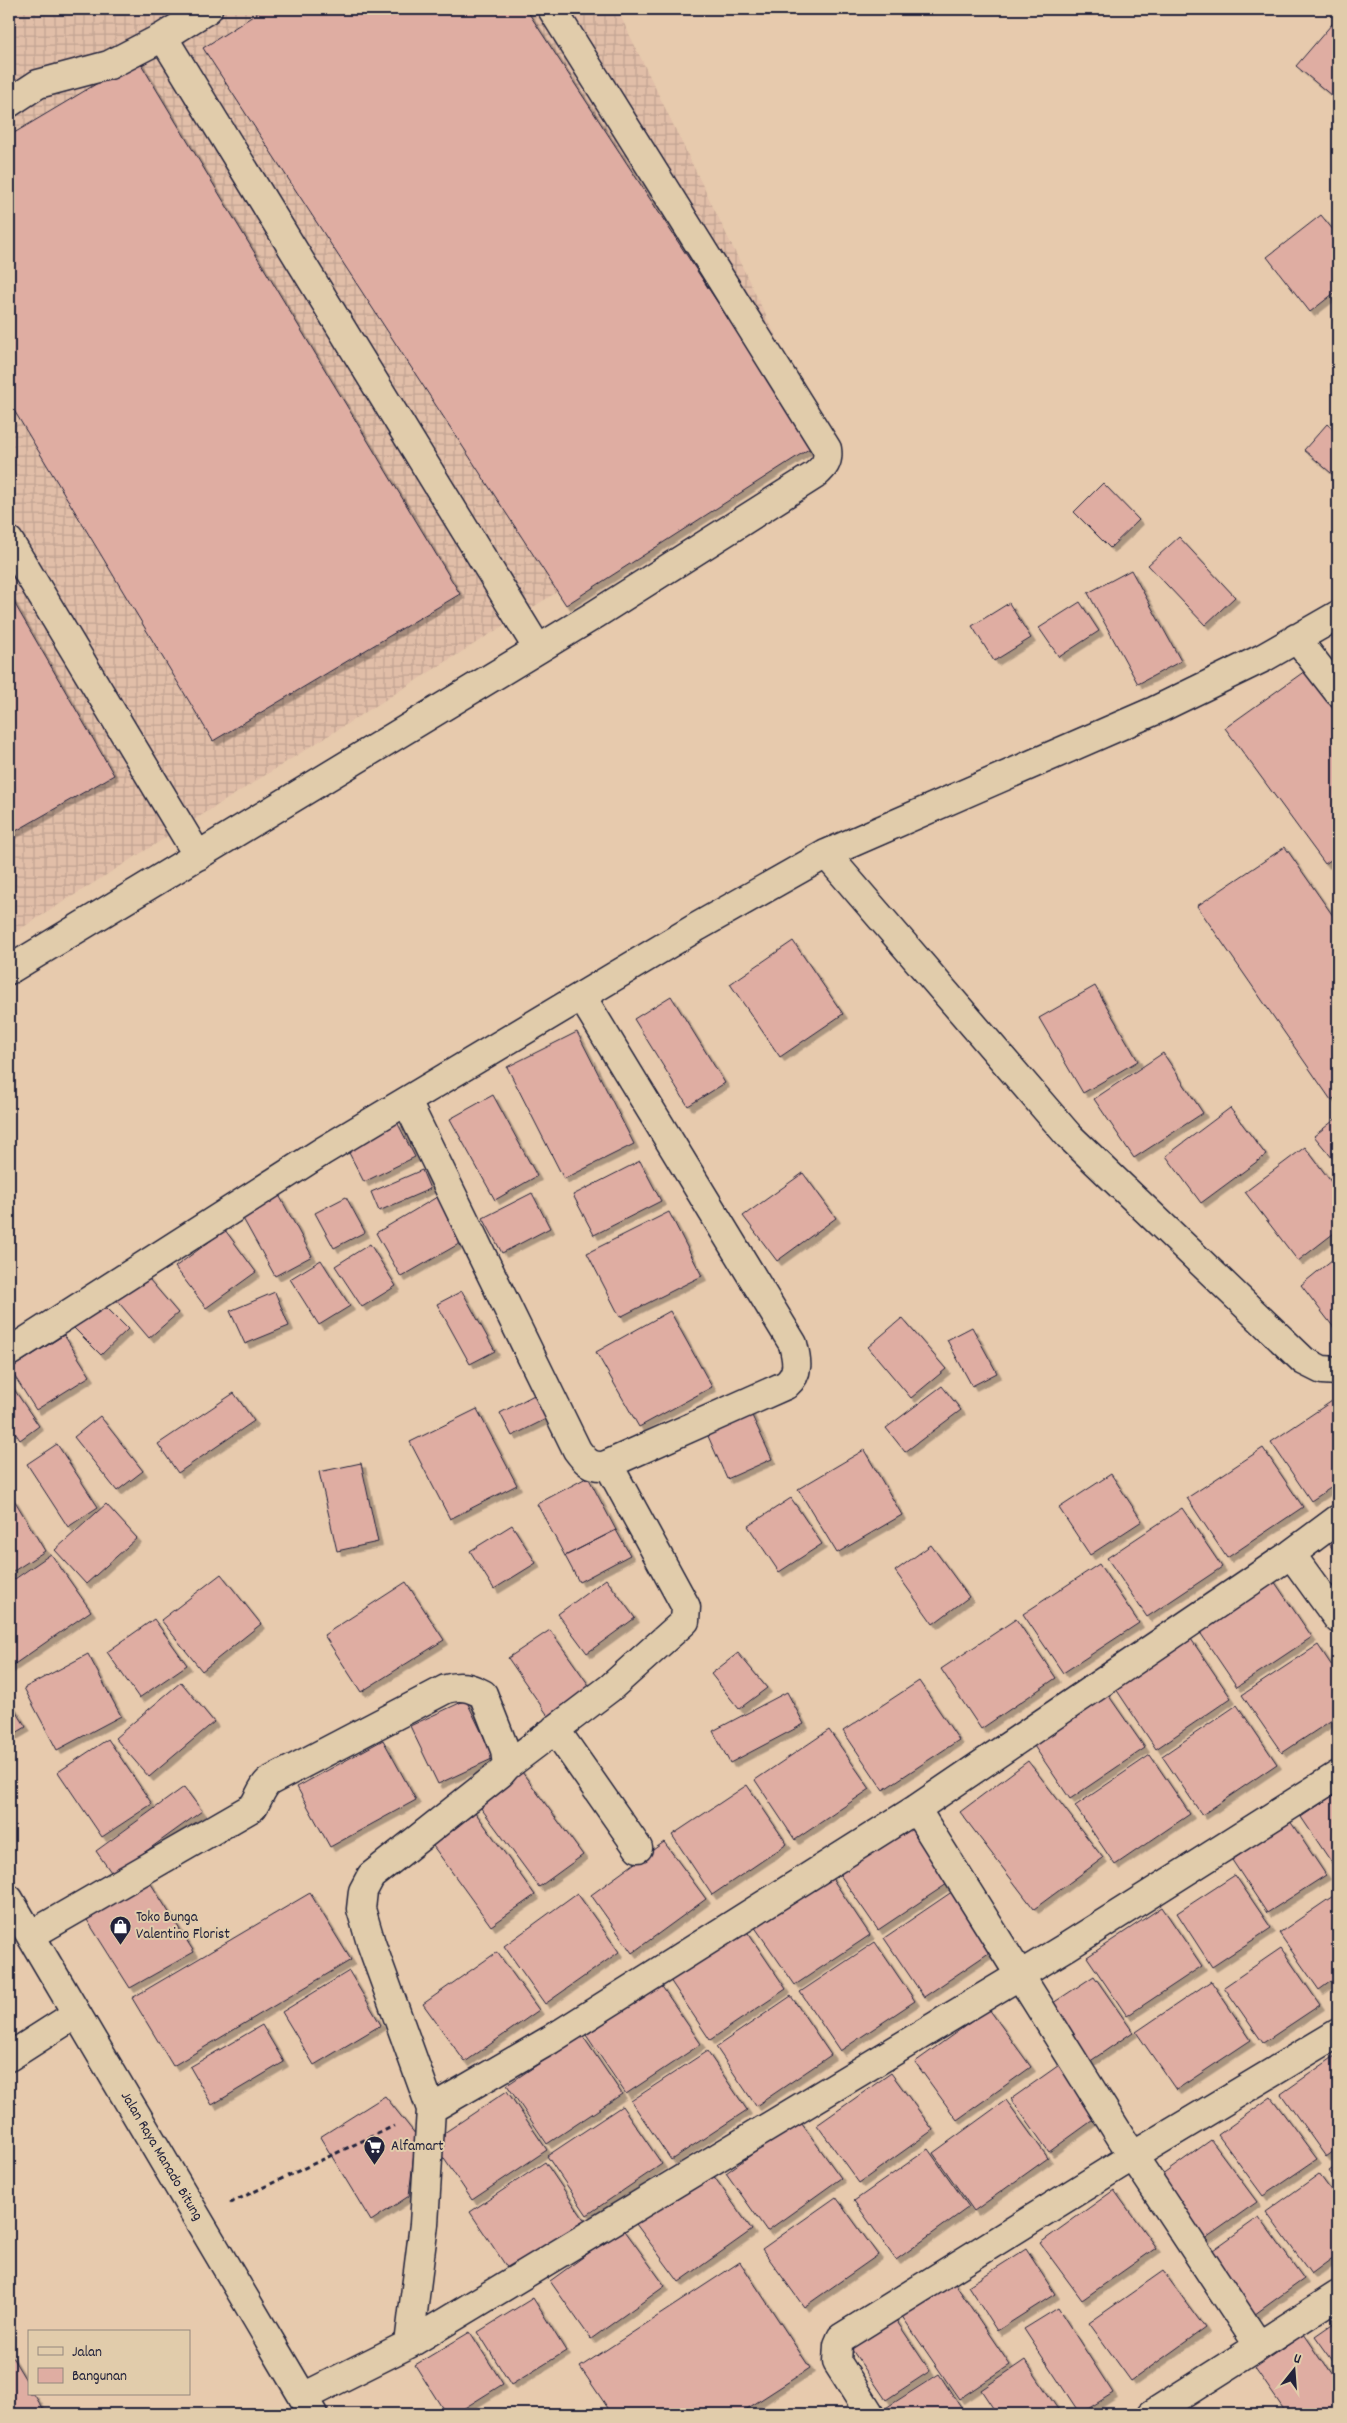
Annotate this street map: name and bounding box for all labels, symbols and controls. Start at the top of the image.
place label: Toko Bunga Valentino Florist [136,1907,230,1946]
shop icon: Toko Bunga Valentino Florist [108,1915,132,1946]
street label: Jalan Raya Manado Bitung [114,2088,208,2225]
supermarket icon: Alfamart [363,2135,387,2166]
place label: Alfamart [391,2136,444,2158]
legend [28,2330,190,2396]
text: Jalan [72,2342,102,2364]
north arrow [1270,2346,1320,2396]
text: U [1291,2349,1304,2370]
text: Bangunan [72,2366,127,2388]

